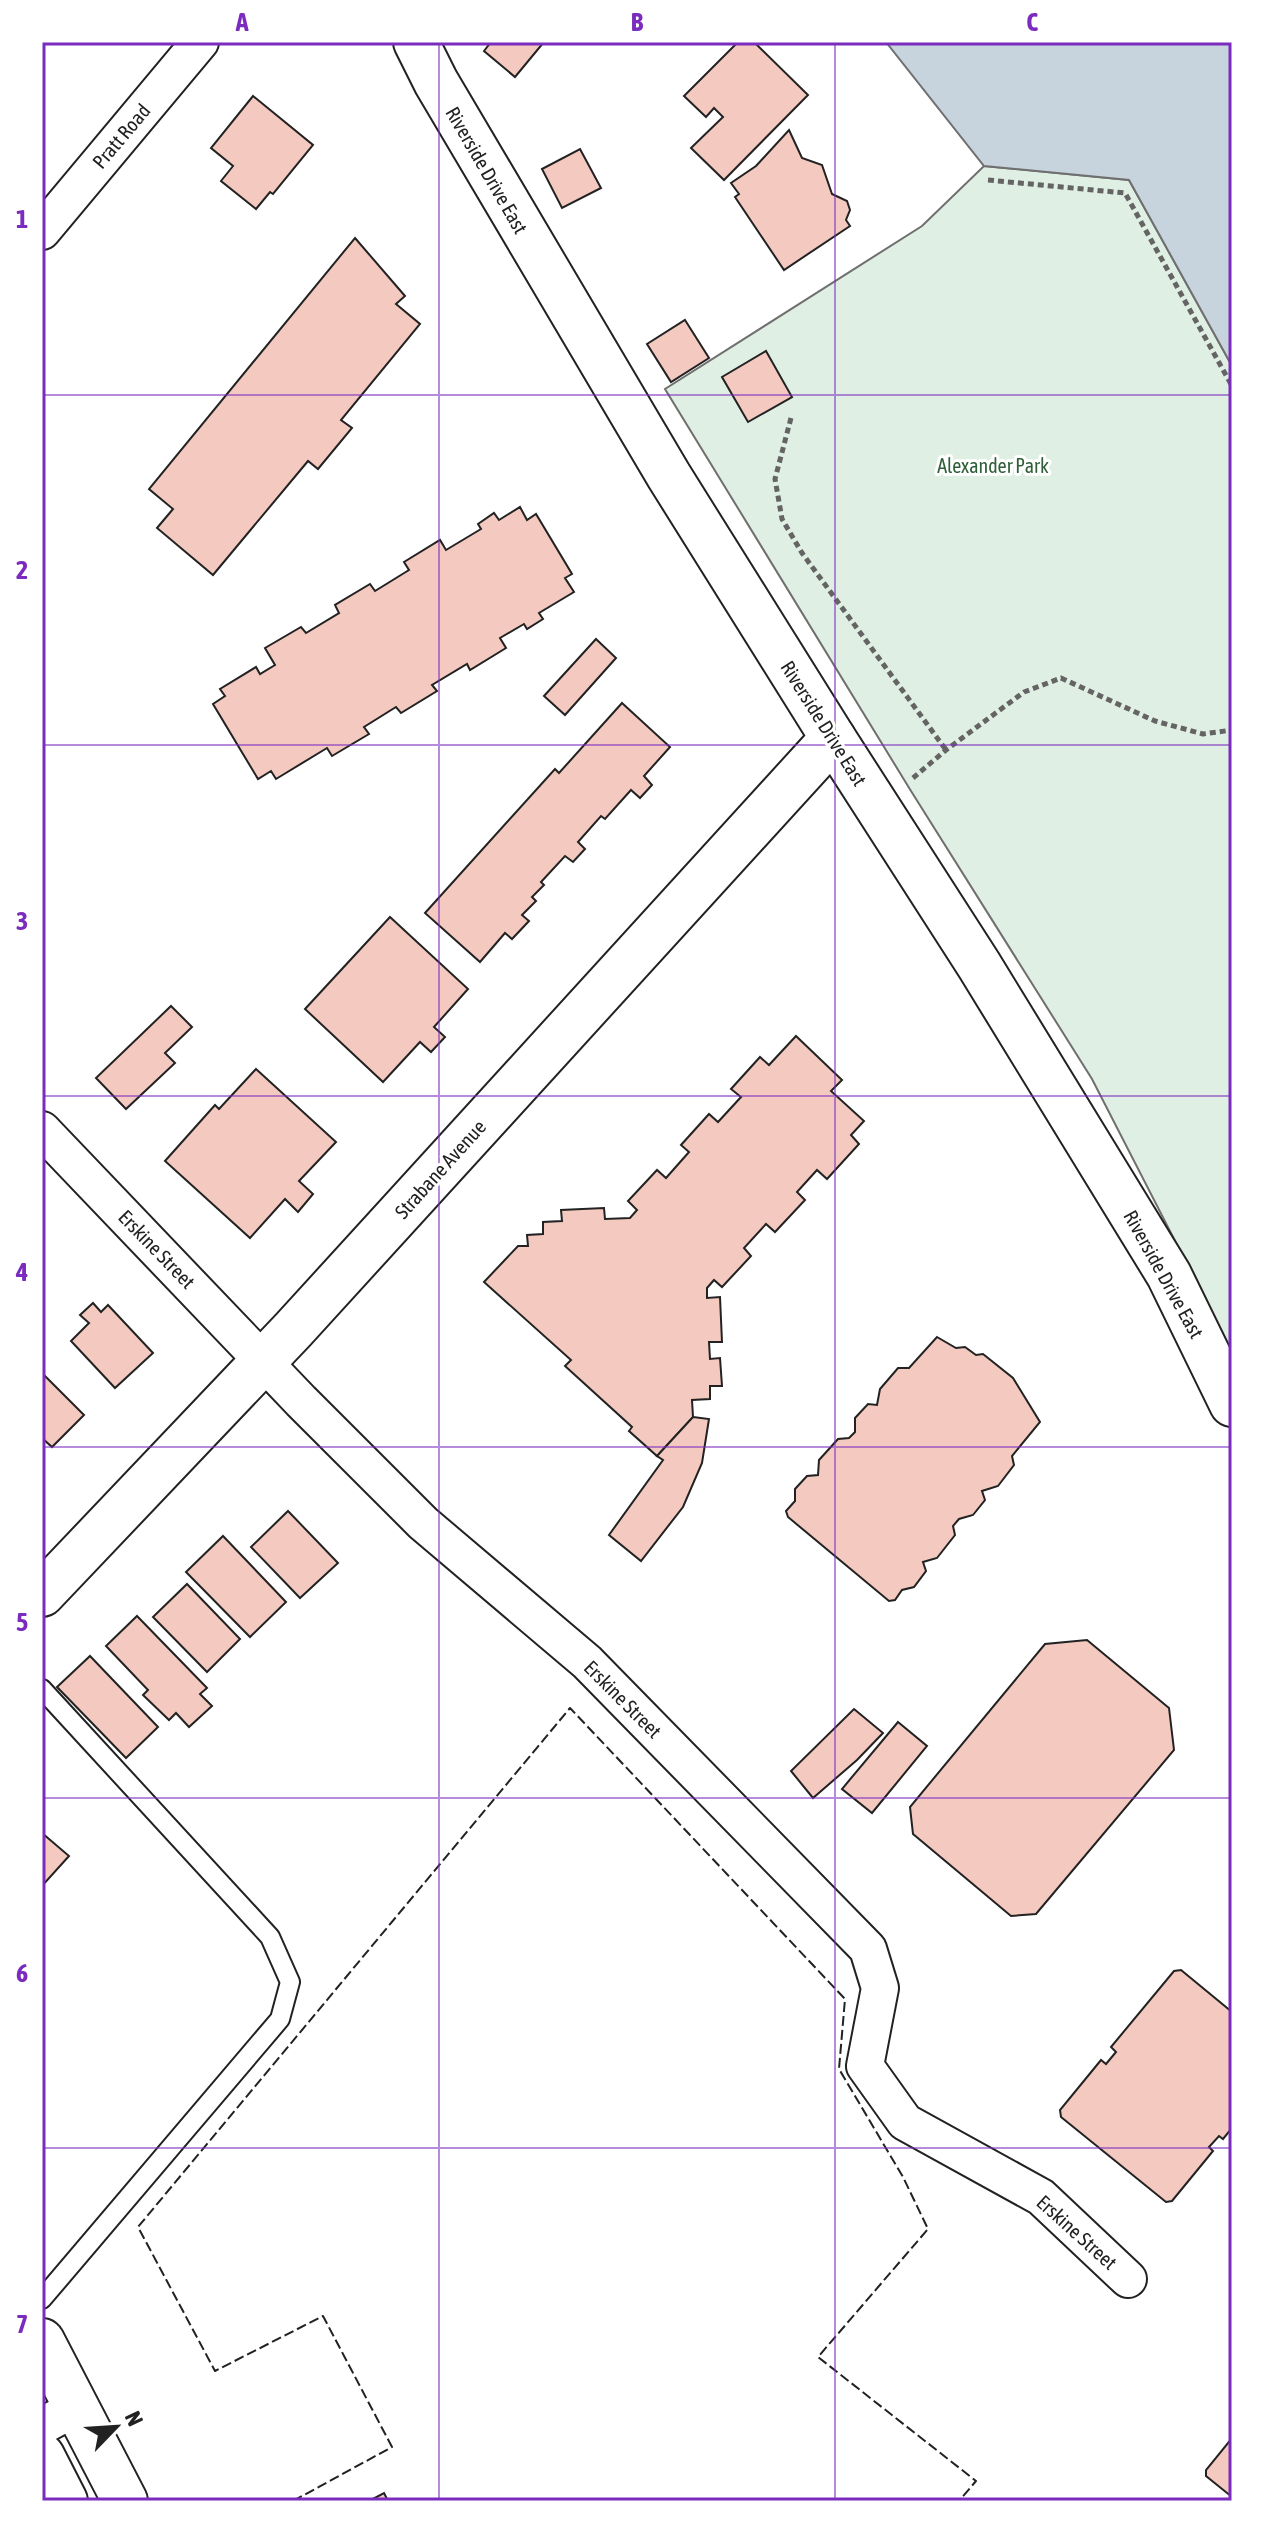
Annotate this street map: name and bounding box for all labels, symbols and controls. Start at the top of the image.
text: A [235,7,249,37]
text: B [631,7,644,37]
text: C [1026,7,1038,37]
street label: Pratt Road [87,99,155,173]
street label: Riverside Drive East [441,102,533,238]
text: 1 [16,204,28,234]
park label: Alexander Park [937,454,1049,477]
text: 2 [16,555,28,585]
street label: Riverside Drive East [776,656,872,790]
text: 3 [16,906,28,936]
street label: Strabane Avenue [390,1115,490,1223]
street label: Erskine Street [114,1205,200,1293]
street label: Riverside Drive East [1119,1206,1209,1342]
text: 4 [15,1257,28,1287]
text: 5 [16,1607,28,1637]
street label: Erskine Street [580,1656,667,1743]
text: 6 [16,1958,28,1988]
street label: Erskine Street [1032,2190,1122,2274]
text: 7 [16,2309,28,2339]
north arrow [76,2387,156,2467]
text: N [120,2407,149,2430]

